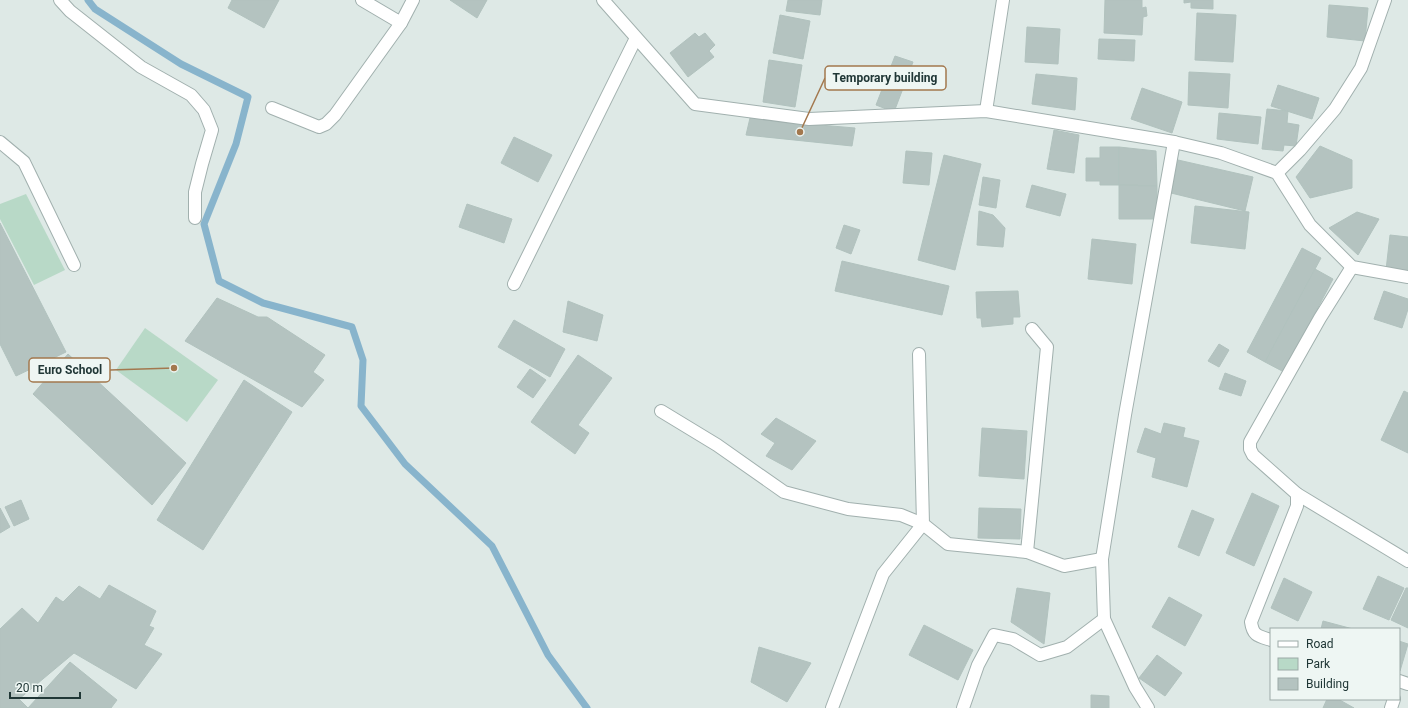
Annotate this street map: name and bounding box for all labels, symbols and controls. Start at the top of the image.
callout: Temporary building [825,66,946,90]
text: Temporary building [833,71,938,85]
callout: Euro School [29,358,110,382]
text: Euro School [38,363,102,377]
legend [1270,628,1400,700]
text: Road [1306,637,1334,651]
text: Park [1306,657,1331,671]
scale bar [10,674,80,700]
text: Building [1306,677,1349,691]
text: 20 m [16,681,43,695]

